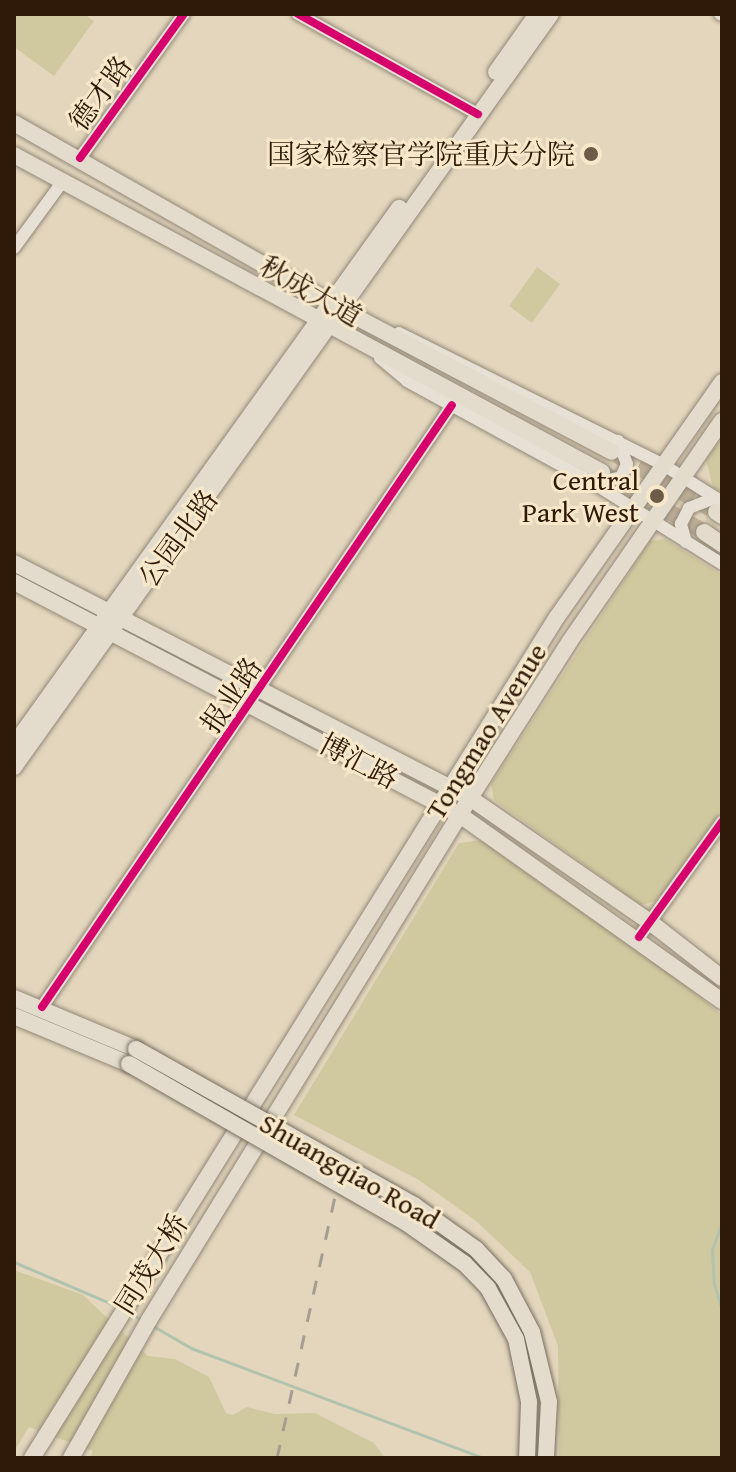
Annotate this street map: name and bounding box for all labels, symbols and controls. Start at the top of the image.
street label: 德才路 [62,49,138,137]
place label: 国家检察官学院重庆分院 [267,137,575,171]
marker: 国家检察官学院重庆分院 [582,145,600,163]
street label: 秋成大道 [254,248,368,334]
place label: Central Park West [522,463,639,529]
street label: 公园北路 [131,483,225,593]
marker: Central Park West [646,485,668,507]
street label: Tongmao Avenue [418,637,554,825]
street label: 报业路 [194,651,268,739]
street label: 博汇路 [314,726,404,796]
street label: Shuangqiao Road [254,1106,446,1236]
street label: 同茂大桥 [107,1208,195,1320]

